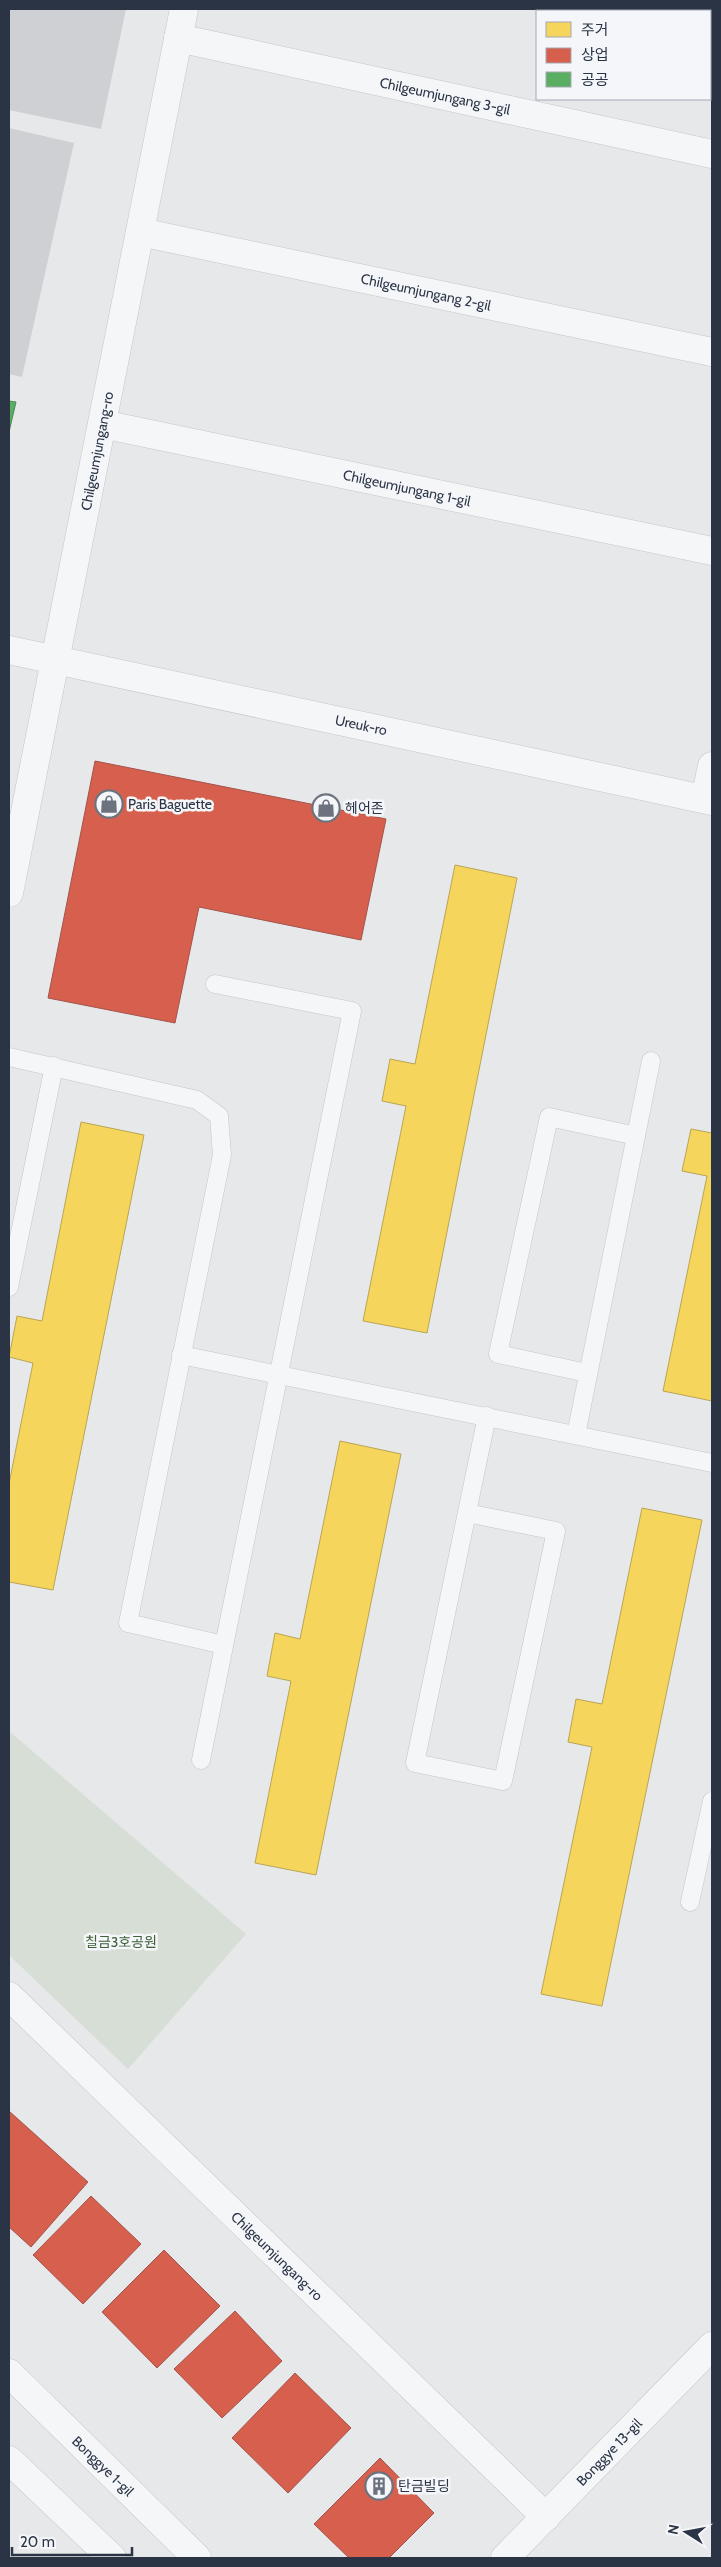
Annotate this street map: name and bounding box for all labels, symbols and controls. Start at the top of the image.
legend [536,10,711,100]
text: 주거 [581,21,609,39]
text: 상업 [581,46,609,64]
text: 공공 [581,71,609,89]
street label: Chilgeumjungang 3-gil [378,73,513,119]
street label: Chilgeumjungang 2-gil [359,269,493,315]
street label: Chilgeumjungang-ro [77,390,117,512]
street label: Chilgeumjungang 1-gil [342,466,473,510]
street label: Ureuk-ro [333,711,389,739]
shop icon: Paris Baguette [94,789,124,819]
shop icon: 헤어존 [311,793,341,823]
place label: Paris Baguette [128,795,212,813]
place label: 헤어존 [345,799,384,817]
park label: 칠금3호공원 [85,1933,157,1951]
street label: Chilgeumjungang-ro [227,2208,327,2305]
street label: Bonggye 13-gil [572,2414,646,2489]
street label: Bonggye 1-gil [68,2432,138,2500]
building icon: 탄금빌딩 [364,2471,394,2501]
place label: 탄금빌딩 [398,2477,450,2495]
north arrow [661,2507,711,2557]
text: N [663,2523,683,2536]
scale bar [12,2524,132,2556]
text: 20 m [20,2533,55,2551]

